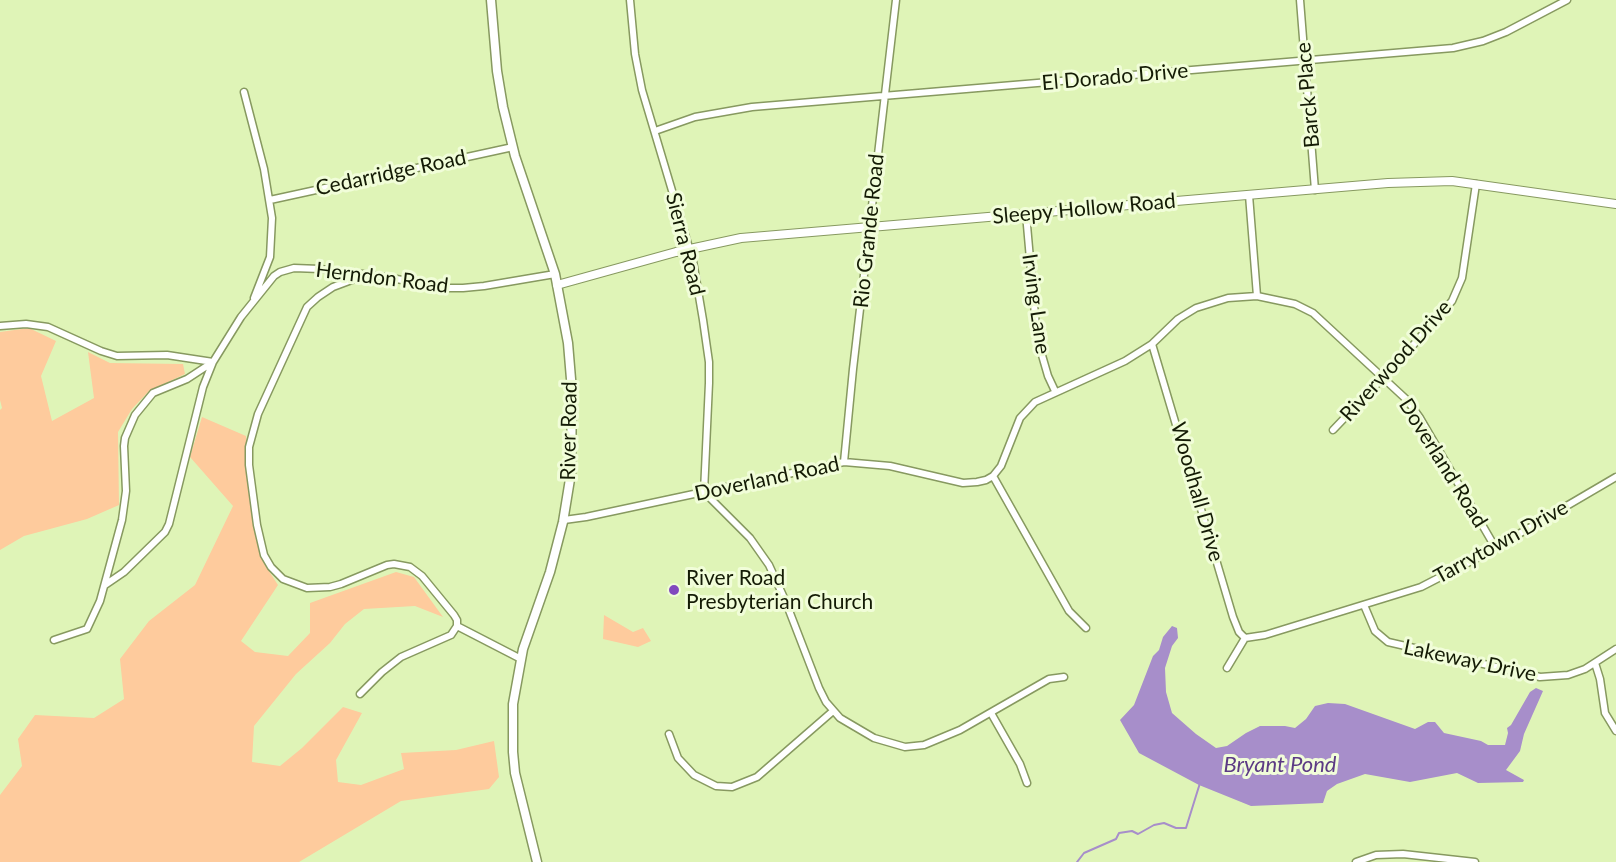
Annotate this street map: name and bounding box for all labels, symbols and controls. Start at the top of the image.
street label: Barck Place [1291,41,1325,149]
street label: El Dorado Drive [1041,58,1189,96]
street label: Cedarridge Road [314,145,468,201]
street label: Rio Grande Road [848,153,890,309]
street label: Sleepy Hollow Road [991,188,1177,230]
street label: Sierra Road [660,190,710,298]
street label: Irving Lane [1016,252,1056,356]
street label: Herndon Road [314,257,450,299]
street label: Riverwood Drive [1335,295,1457,427]
street label: River Road [556,381,582,481]
street label: Doverland Road [1393,394,1493,532]
street label: Woodhall Drive [1165,419,1229,565]
street label: Doverland Road [692,451,842,507]
street label: Tarrytown Drive [1430,495,1572,589]
place label: River Road Presbyterian Church [686,565,873,615]
marker: River Road Presbyterian Church [667,583,681,597]
street label: Lakeway Drive [1401,635,1539,687]
water label: Bryant Pond [1224,752,1336,778]

